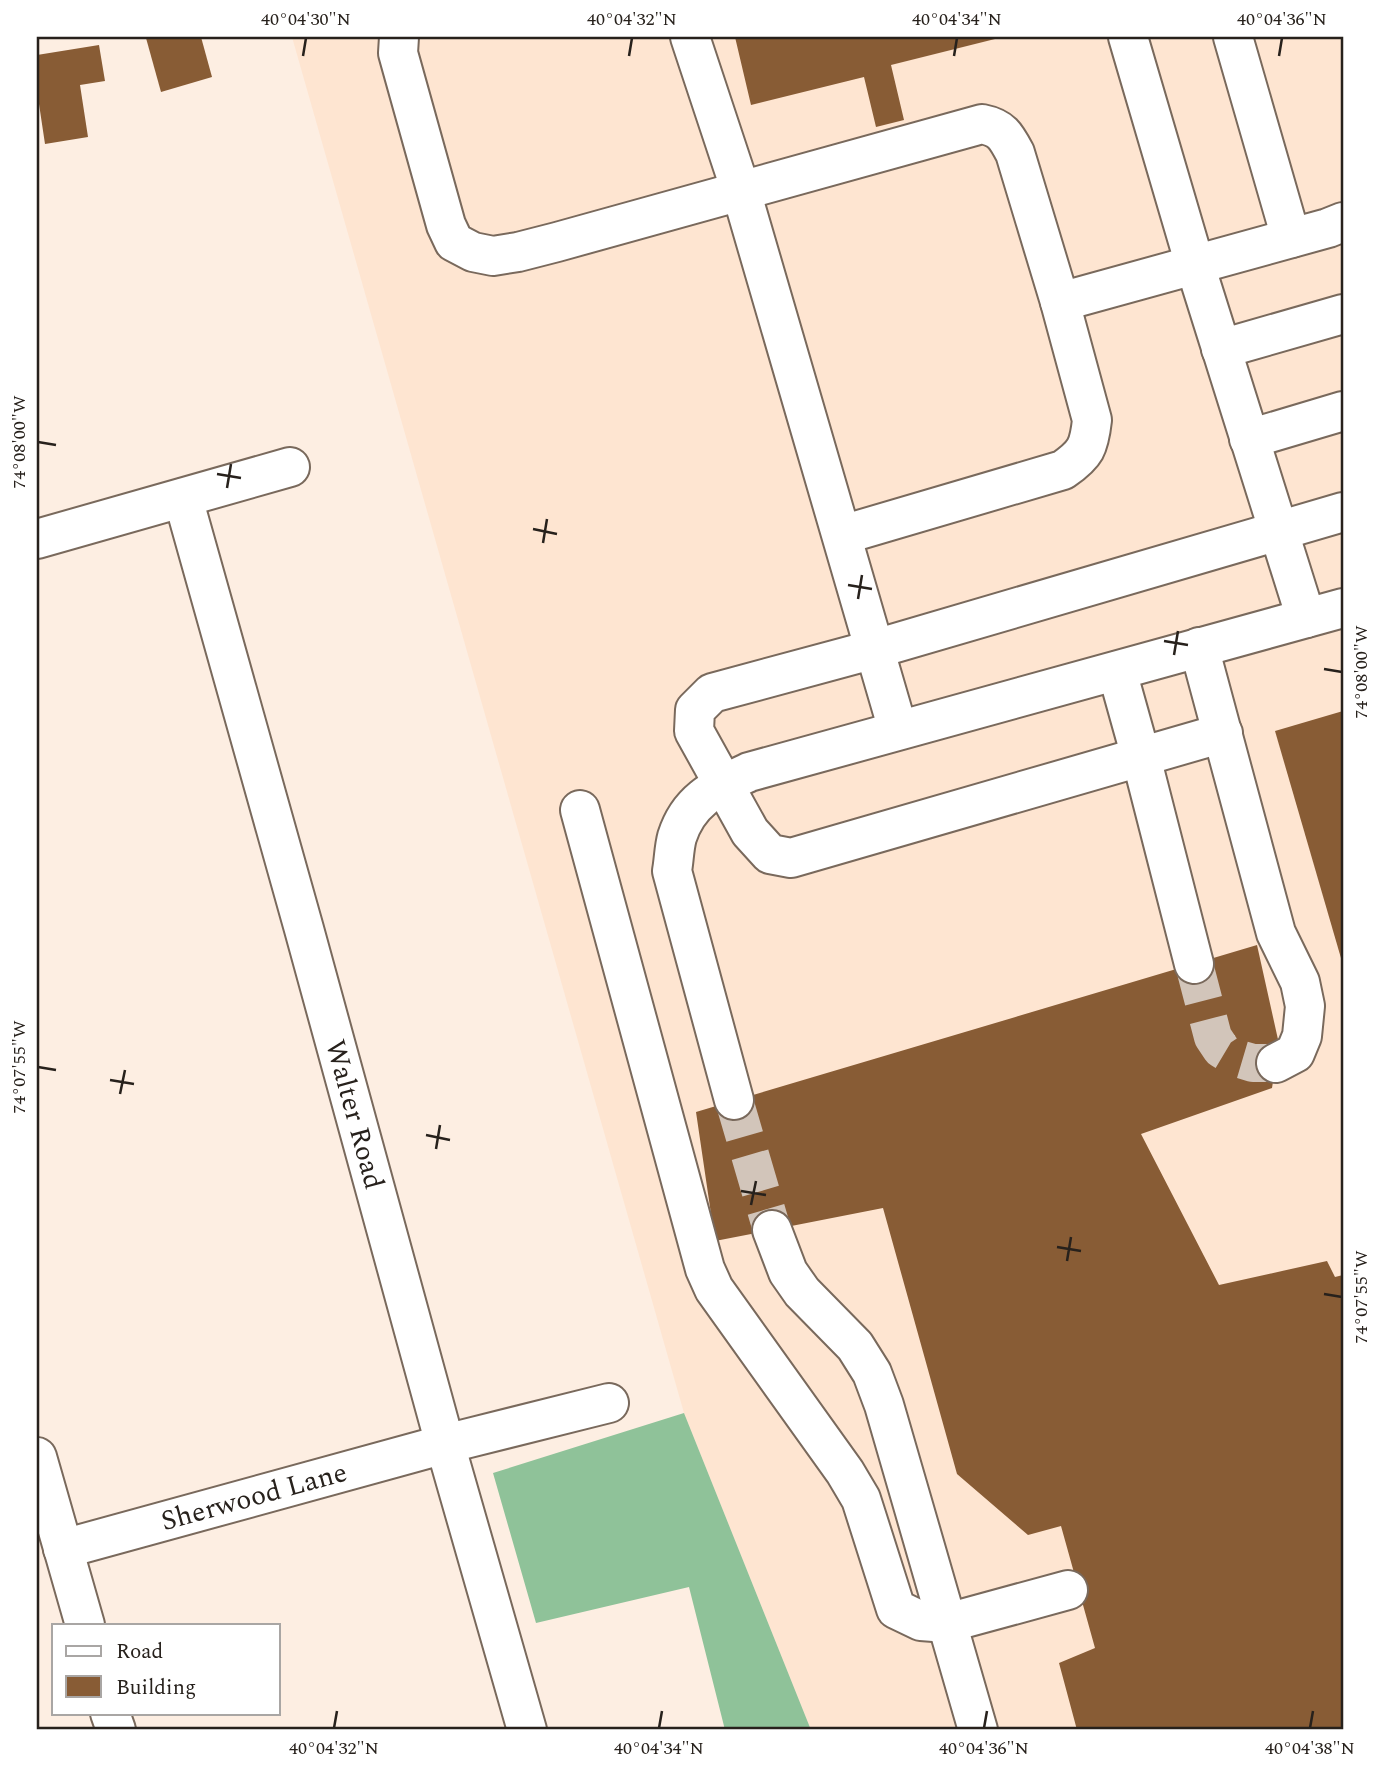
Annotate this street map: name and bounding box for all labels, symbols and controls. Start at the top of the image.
text: 40°04'30"N [261,6,351,33]
text: 40°04'32"N [587,6,677,33]
text: 40°04'34"N [912,6,1002,33]
text: 40°04'36"N [1237,6,1327,33]
text: 74°08'00"W [6,395,33,489]
text: 74°08'00"W [1348,625,1375,719]
text: 74°07'55"W [6,1020,33,1114]
street label: Walter Road [314,1035,396,1194]
text: 74°07'55"W [1348,1250,1375,1344]
street label: Sherwood Lane [156,1450,352,1543]
legend [52,1624,280,1714]
text: Road [116,1636,163,1668]
text: Building [116,1672,196,1704]
text: 40°04'32"N [289,1735,379,1762]
text: 40°04'34"N [614,1735,704,1762]
text: 40°04'36"N [939,1735,1029,1762]
text: 40°04'38"N [1265,1735,1355,1762]

